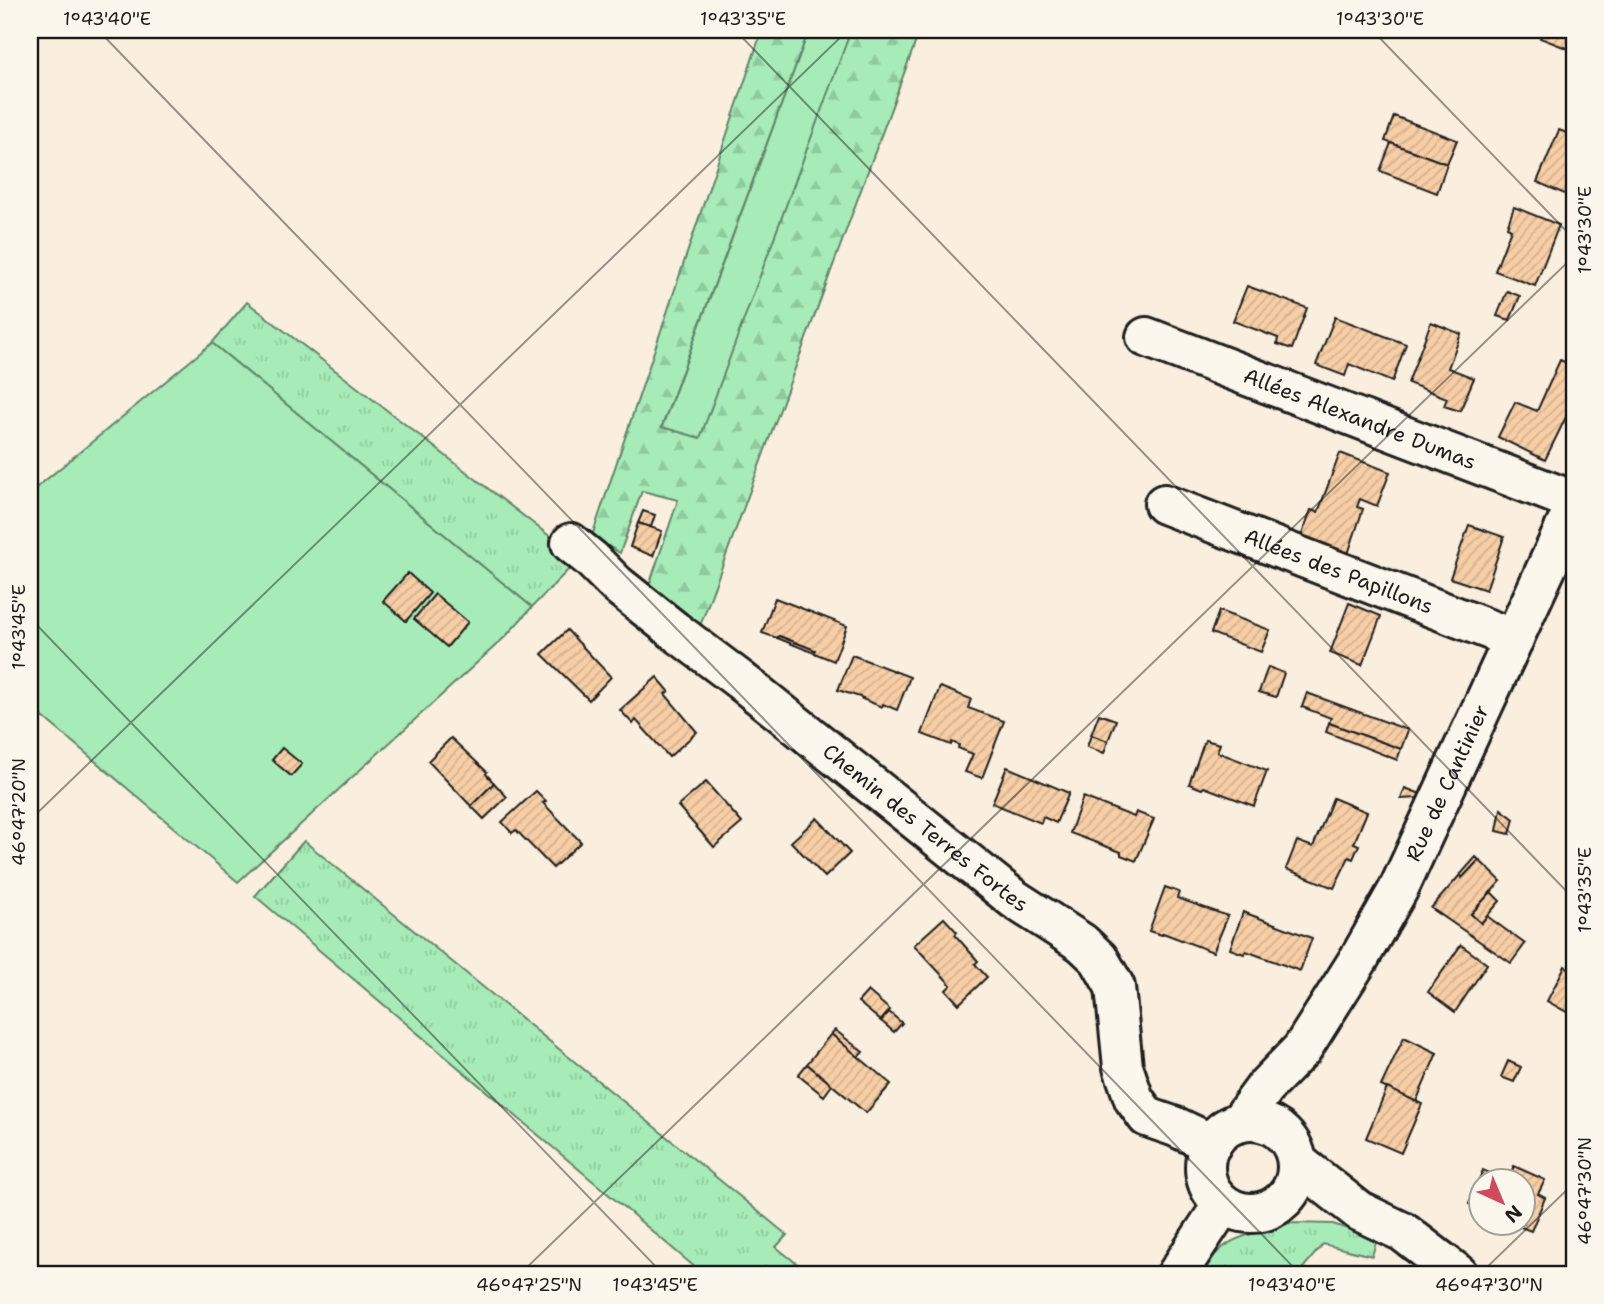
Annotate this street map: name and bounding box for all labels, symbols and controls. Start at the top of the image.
text: 1°43'40"E [63,7,151,31]
text: 1°43'35"E [700,7,786,31]
text: 1°43'30"E [1336,7,1424,31]
text: 1°43'30"E [1573,186,1597,274]
street label: Allées Alexandre Dumas [1240,362,1480,476]
street label: Allées des Papillons [1240,522,1437,620]
text: 1°43'45"E [7,584,31,670]
street label: Rue de Cantinier [1399,700,1496,866]
street label: Chemin des Terres Fortes [817,737,1033,918]
text: 46°47'20"N [7,758,31,866]
text: 1°43'35"E [1573,847,1597,933]
text: 46°47'30"N [1573,1137,1597,1245]
north arrow [1468,1168,1538,1238]
text: N [1499,1200,1528,1228]
text: 46°47'25"N [476,1273,582,1297]
text: 1°43'45"E [612,1273,698,1297]
text: 1°43'40"E [1248,1273,1336,1297]
text: 46°47'30"N [1435,1273,1543,1297]

